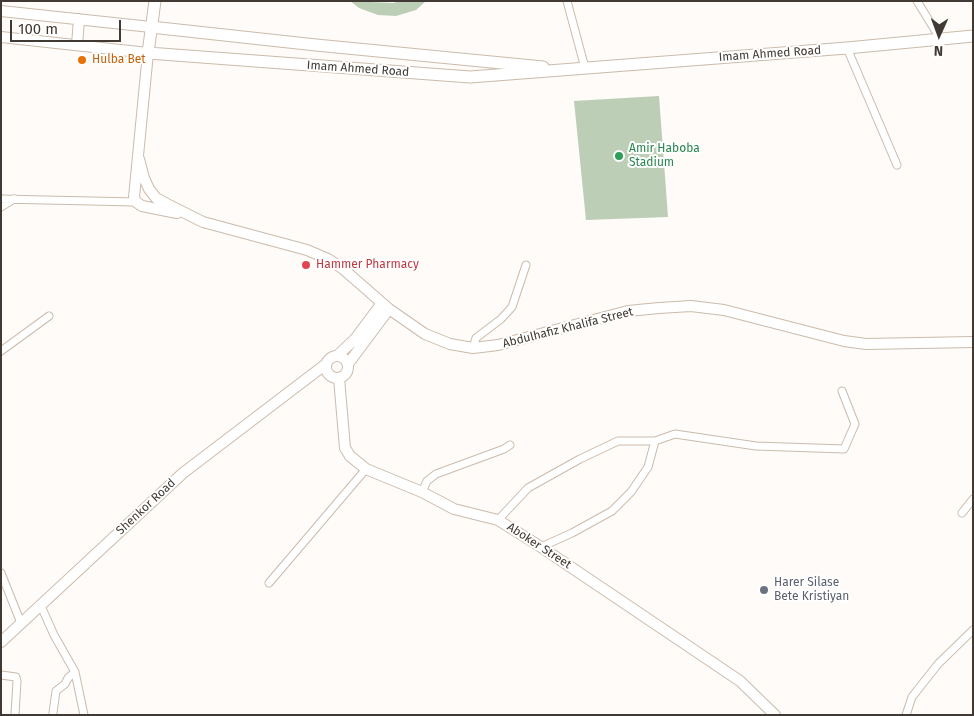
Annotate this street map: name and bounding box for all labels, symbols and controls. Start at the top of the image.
scale bar [12,10,124,42]
north arrow [914,10,964,60]
text: 100 m [18,20,58,38]
text: N [934,42,943,59]
street label: Imam Ahmed Road [718,43,822,65]
place label: Hulba Bet [92,53,146,67]
marker: Hulba Bet [76,54,88,66]
street label: Imam Ahmed Road [306,58,410,80]
place label: Amir Haboba Stadium [629,142,700,170]
marker: Amir Haboba Stadium [613,150,625,162]
place label: Hammer Pharmacy [316,258,419,272]
marker: Hammer Pharmacy [300,259,312,271]
street label: Abdulhafiz Khalifa Street [501,305,635,351]
street label: Shenkor Road [113,476,179,538]
street label: Aboker Street [504,520,574,572]
place label: Harer Silase Bete Kristiyan [774,576,849,604]
marker: Harer Silase Bete Kristiyan [758,584,770,596]

